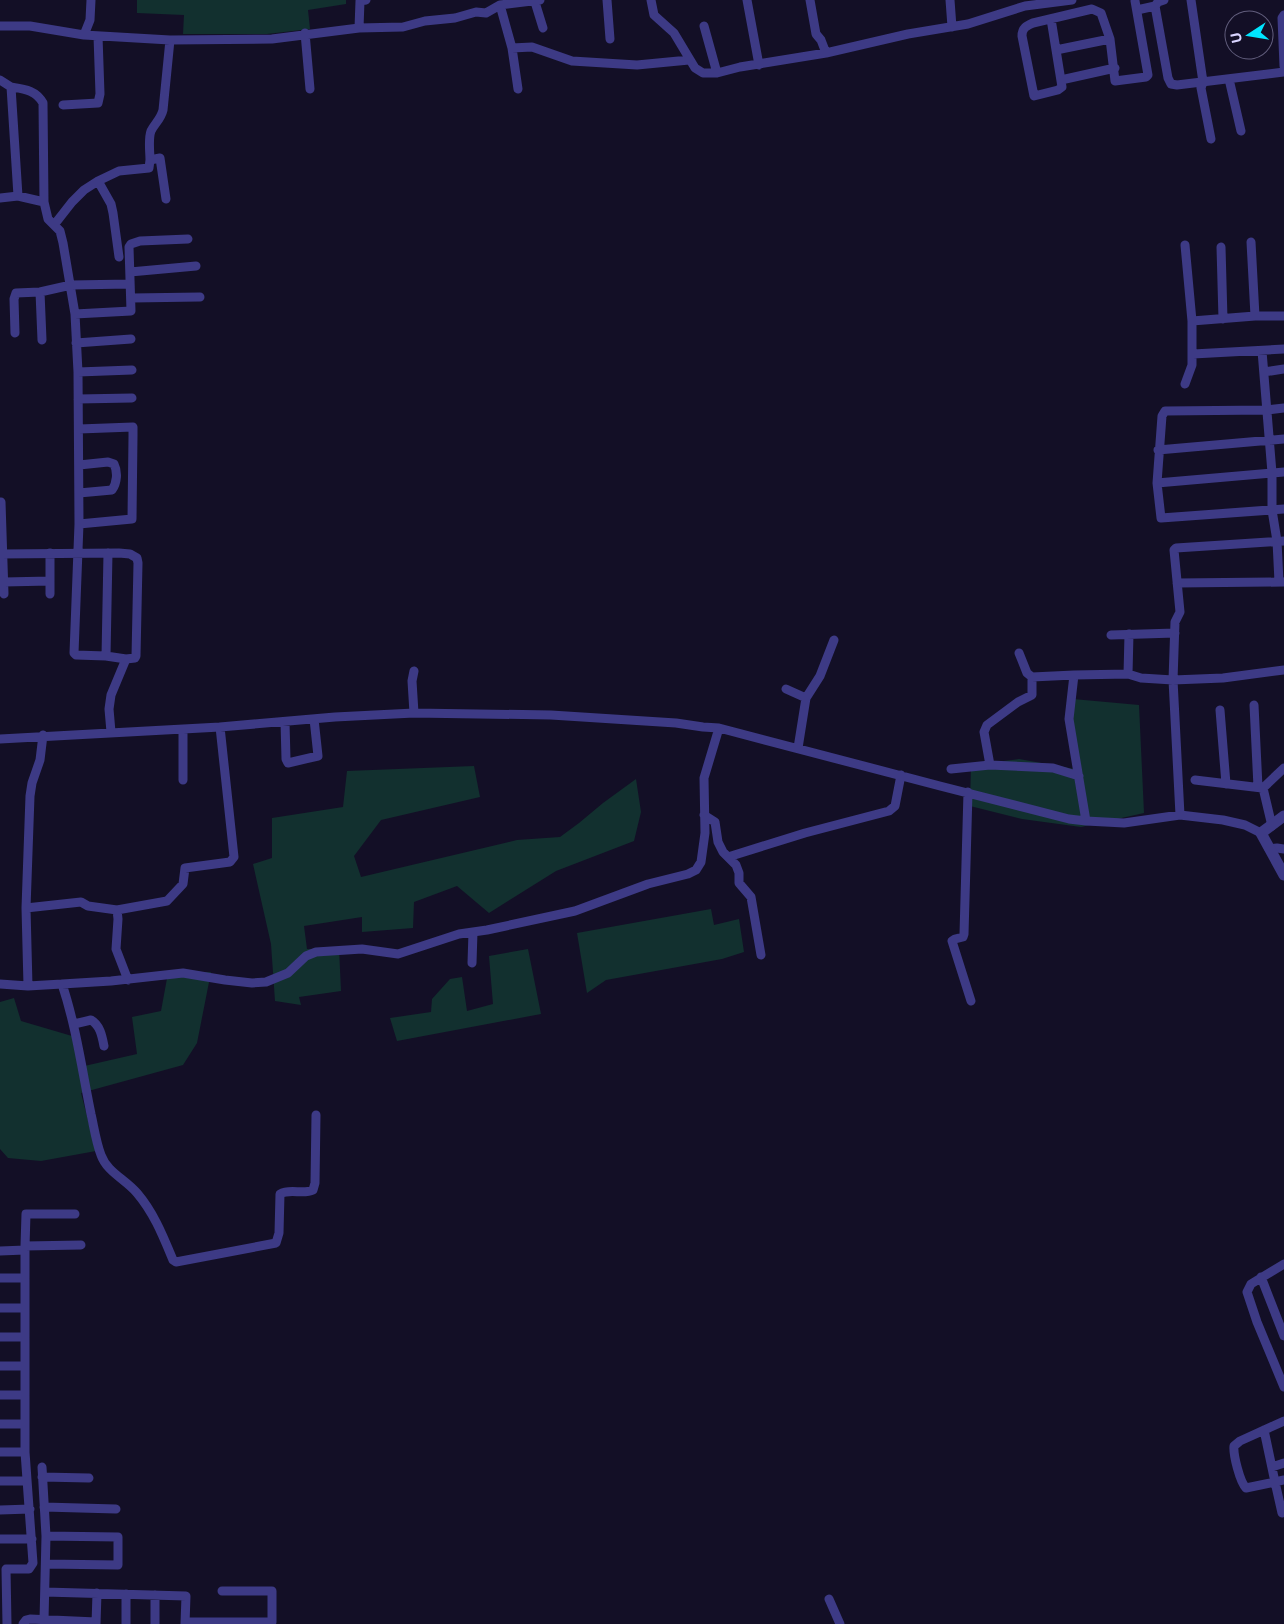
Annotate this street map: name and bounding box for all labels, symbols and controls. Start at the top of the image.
north arrow [1224,10,1274,60]
text: U [1226,31,1245,45]

